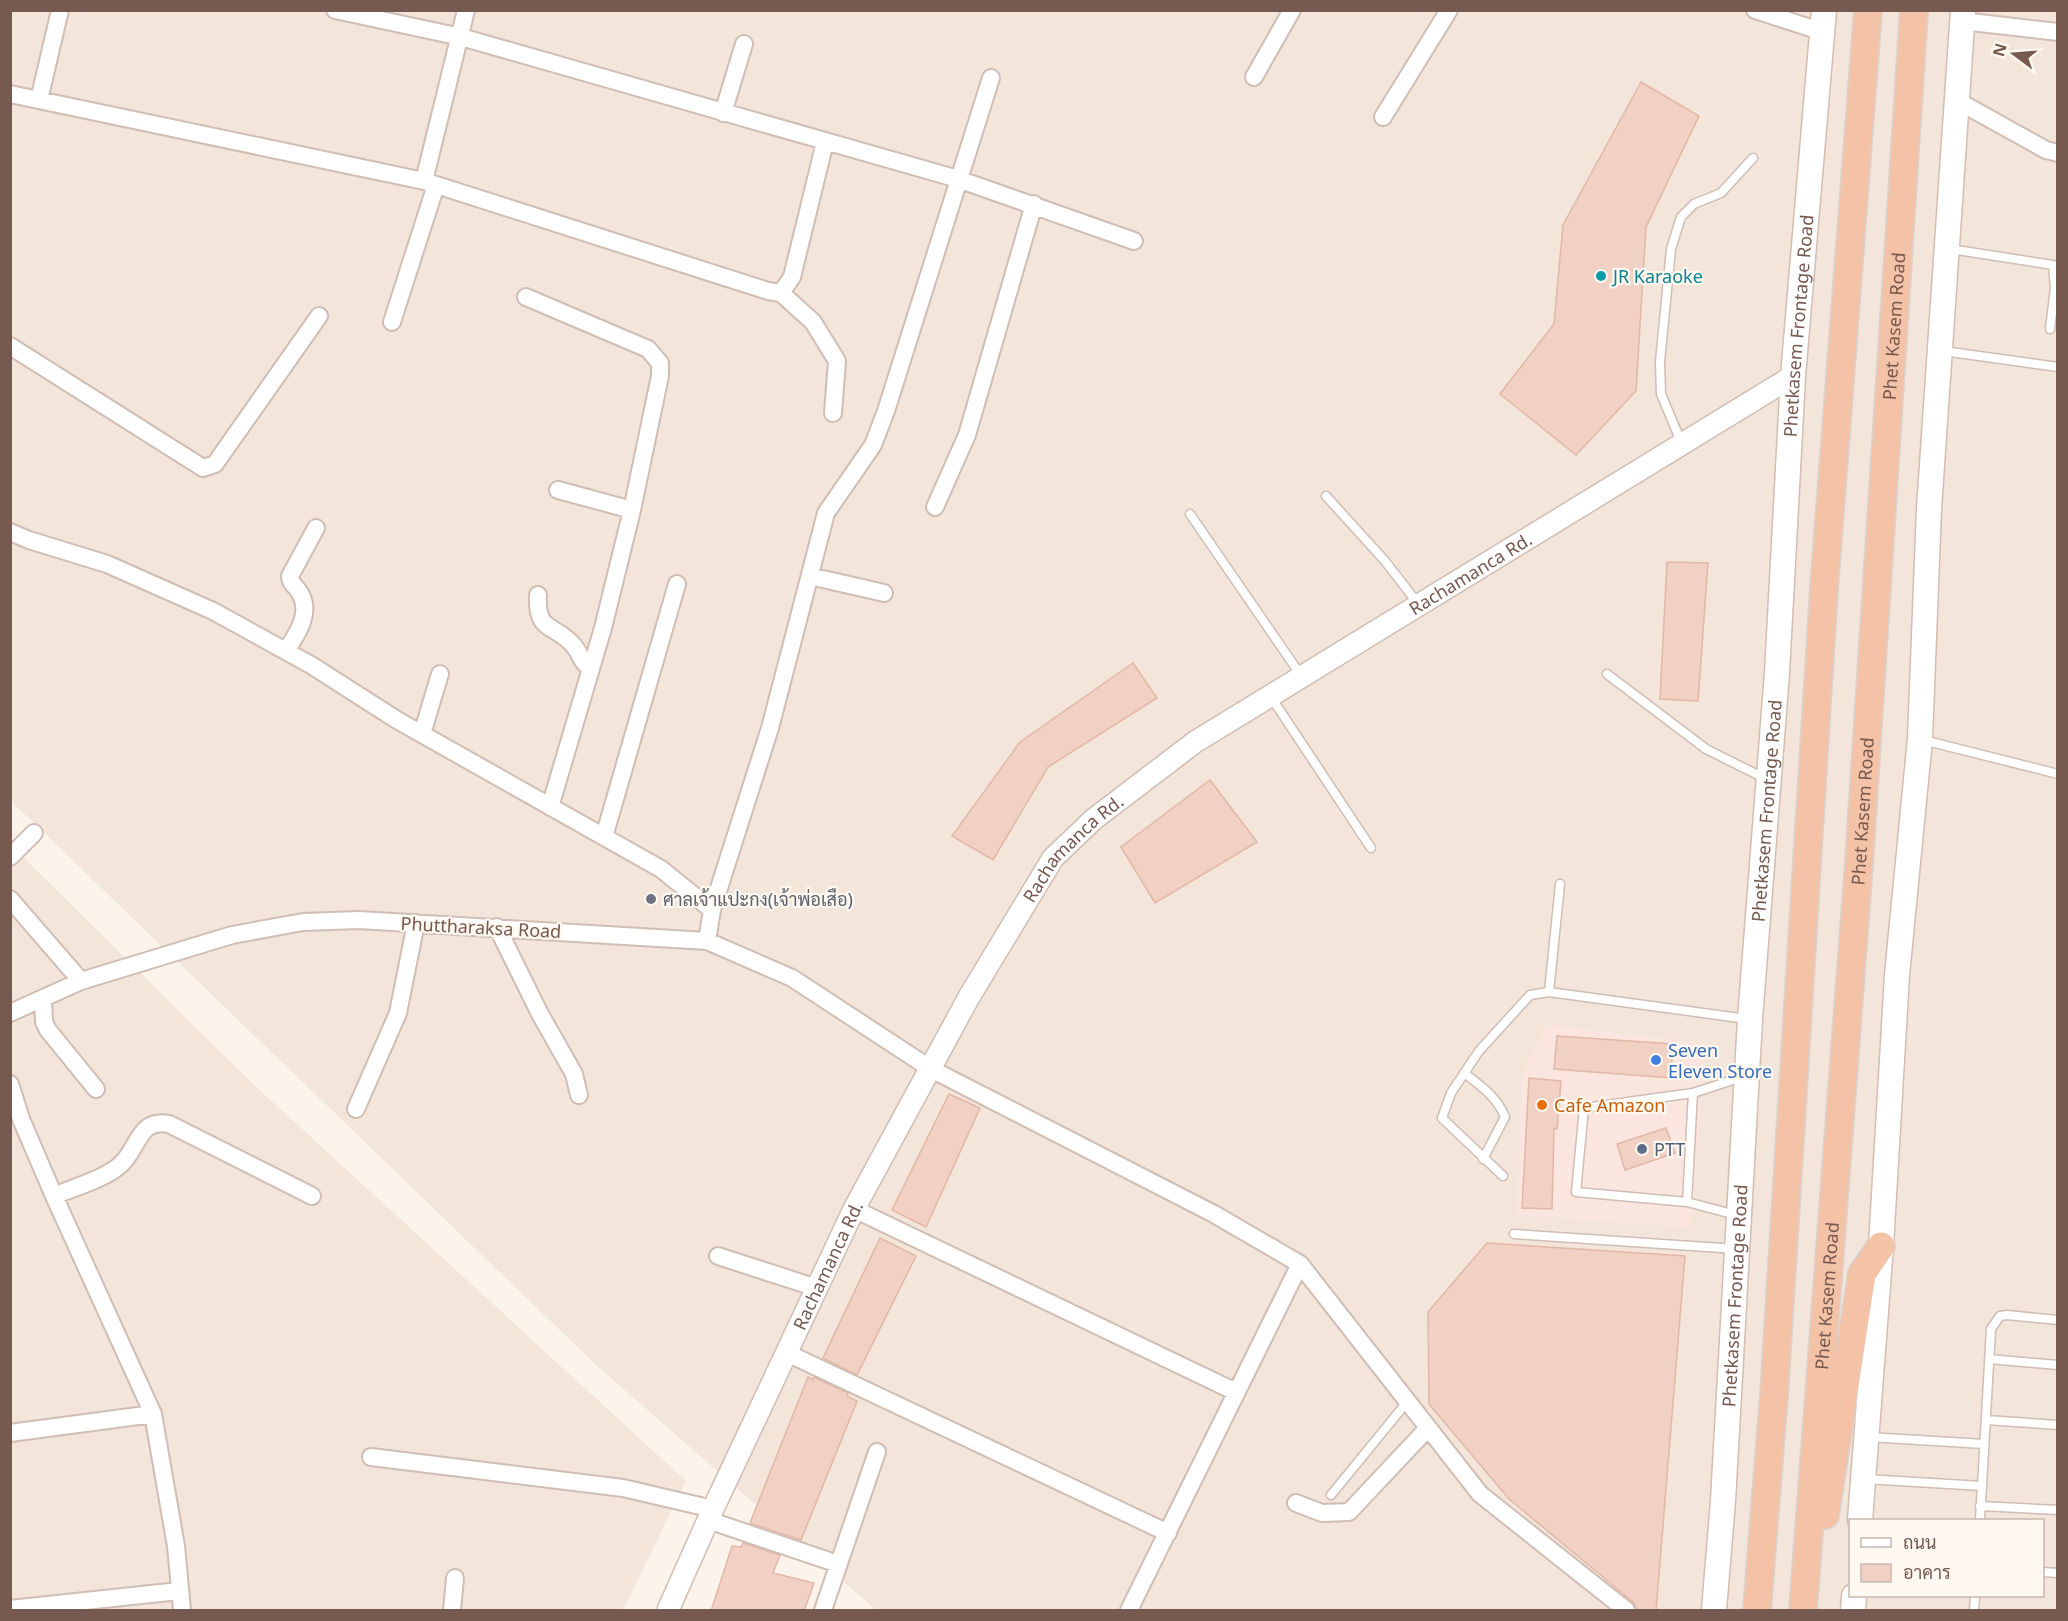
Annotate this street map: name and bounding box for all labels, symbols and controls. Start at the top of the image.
north arrow [1984,24,2044,84]
text: N [1987,41,2012,59]
street label: Phetkasem Frontage Road [1778,214,1819,438]
street label: Phet Kasem Road [1877,251,1910,401]
place label: JR Karaoke [1611,264,1703,288]
marker: JR Karaoke [1594,269,1608,283]
street label: Rachamanca Rd. [1404,527,1536,620]
street label: Phetkasem Frontage Road [1746,699,1787,923]
street label: Phet Kasem Road [1845,736,1879,886]
street label: Rachamanca Rd. [1017,789,1128,907]
place label: ศาลเจ้าแปะกง(เจ้าพ่อเสือ) [663,887,853,911]
marker: ศาลเจ้าแปะกง(เจ้าพ่อเสือ) [644,892,658,906]
street label: Phuttharaksa Road [400,911,562,943]
place label: Seven Eleven Store [1668,1038,1772,1083]
marker: Seven Eleven Store [1649,1053,1663,1067]
place label: Cafe Amazon [1554,1093,1665,1117]
marker: Cafe Amazon [1535,1098,1549,1112]
place label: PTT [1654,1137,1685,1161]
marker: PTT [1635,1142,1649,1156]
street label: Phetkasem Frontage Road [1716,1184,1753,1408]
street label: Rachamanca Rd. [787,1196,868,1334]
street label: Phet Kasem Road [1809,1221,1844,1371]
legend [1849,1519,2044,1597]
text: ถนน [1903,1530,1936,1554]
text: อาคาร [1903,1560,1951,1584]

